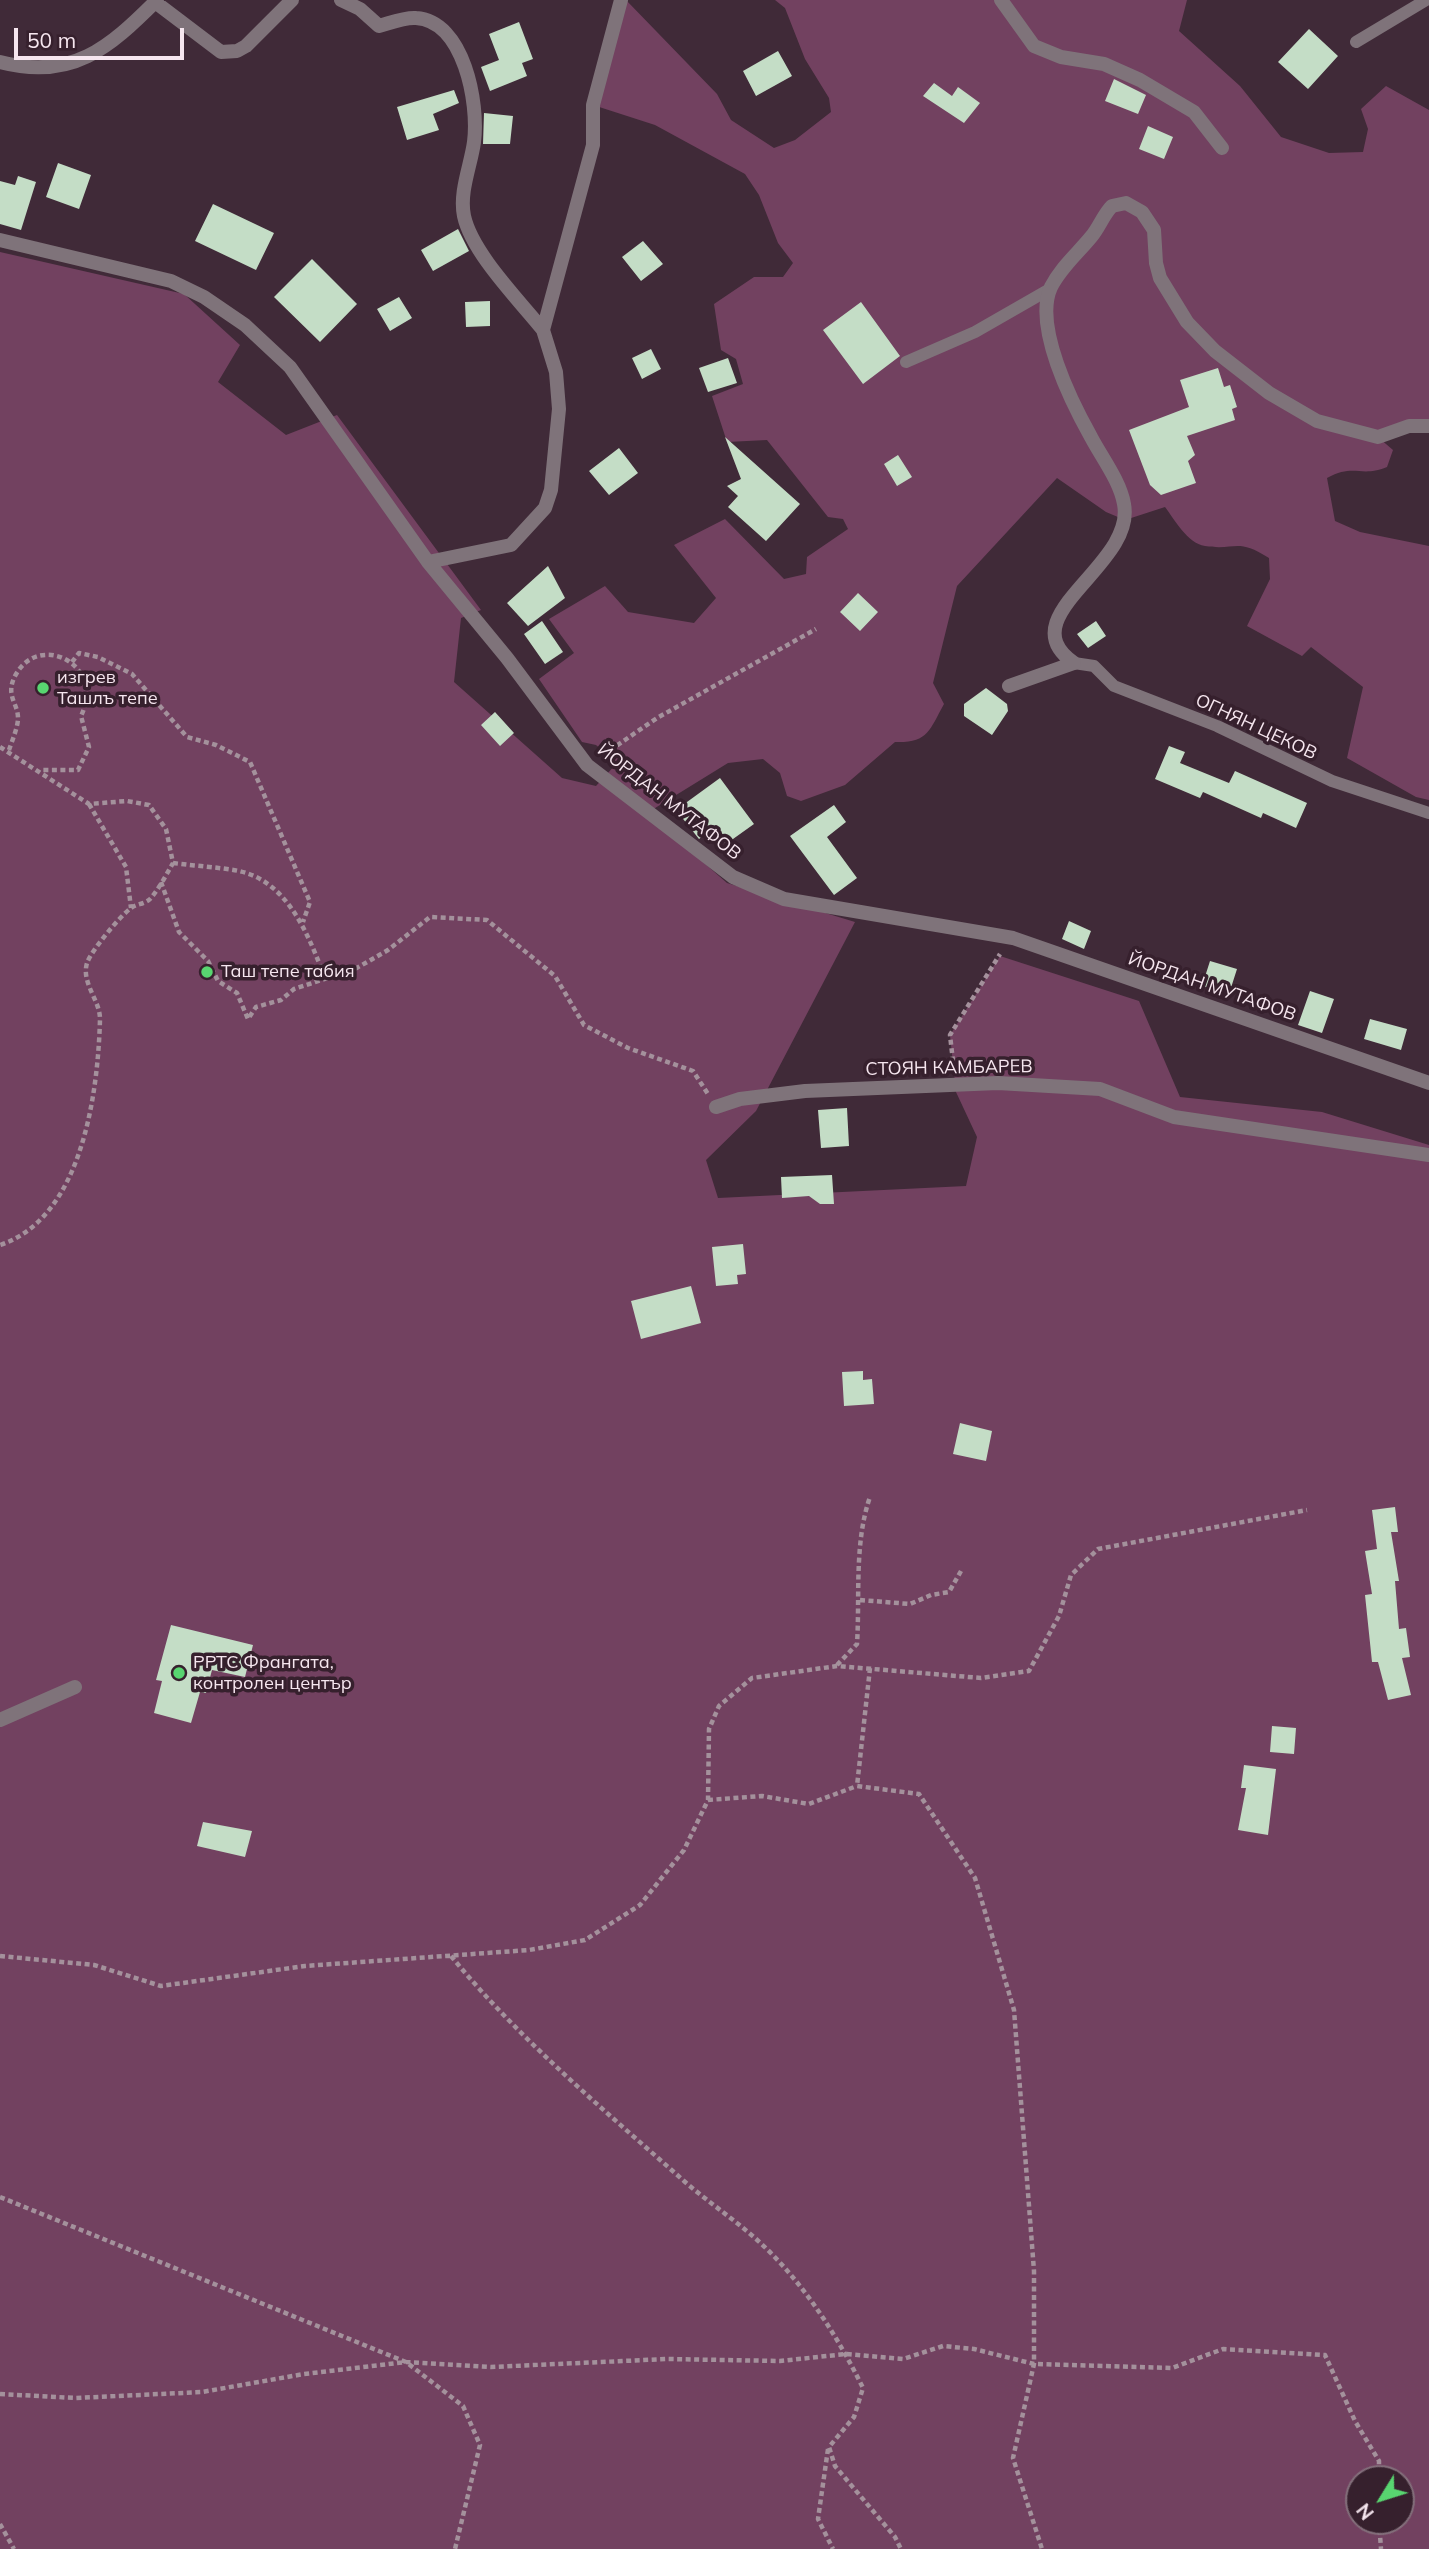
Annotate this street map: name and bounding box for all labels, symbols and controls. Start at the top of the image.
scale bar [18,14,187,58]
text: 50 m [27,27,76,53]
place label: изгрев Ташлъ тепе [57,667,158,710]
marker: изгрев Ташлъ тепе [35,680,51,696]
street label: ОГНЯН ЦЕКОВ [1192,689,1320,765]
street label: ЙОРДАН МУТАФОВ [593,739,745,865]
street label: ЙОРДАН МУТАФОВ [1125,948,1299,1026]
place label: Таш тепе табия [221,961,355,983]
marker: Таш тепе табия [199,964,215,980]
street label: СТОЯН КАМБАРЕВ [865,1056,1033,1080]
place label: РРТС Франгата, контролен център [193,1652,352,1694]
marker: РРТС Франгата, контролен център [171,1665,187,1681]
north arrow [1345,2465,1415,2535]
text: N [1351,2499,1379,2525]

